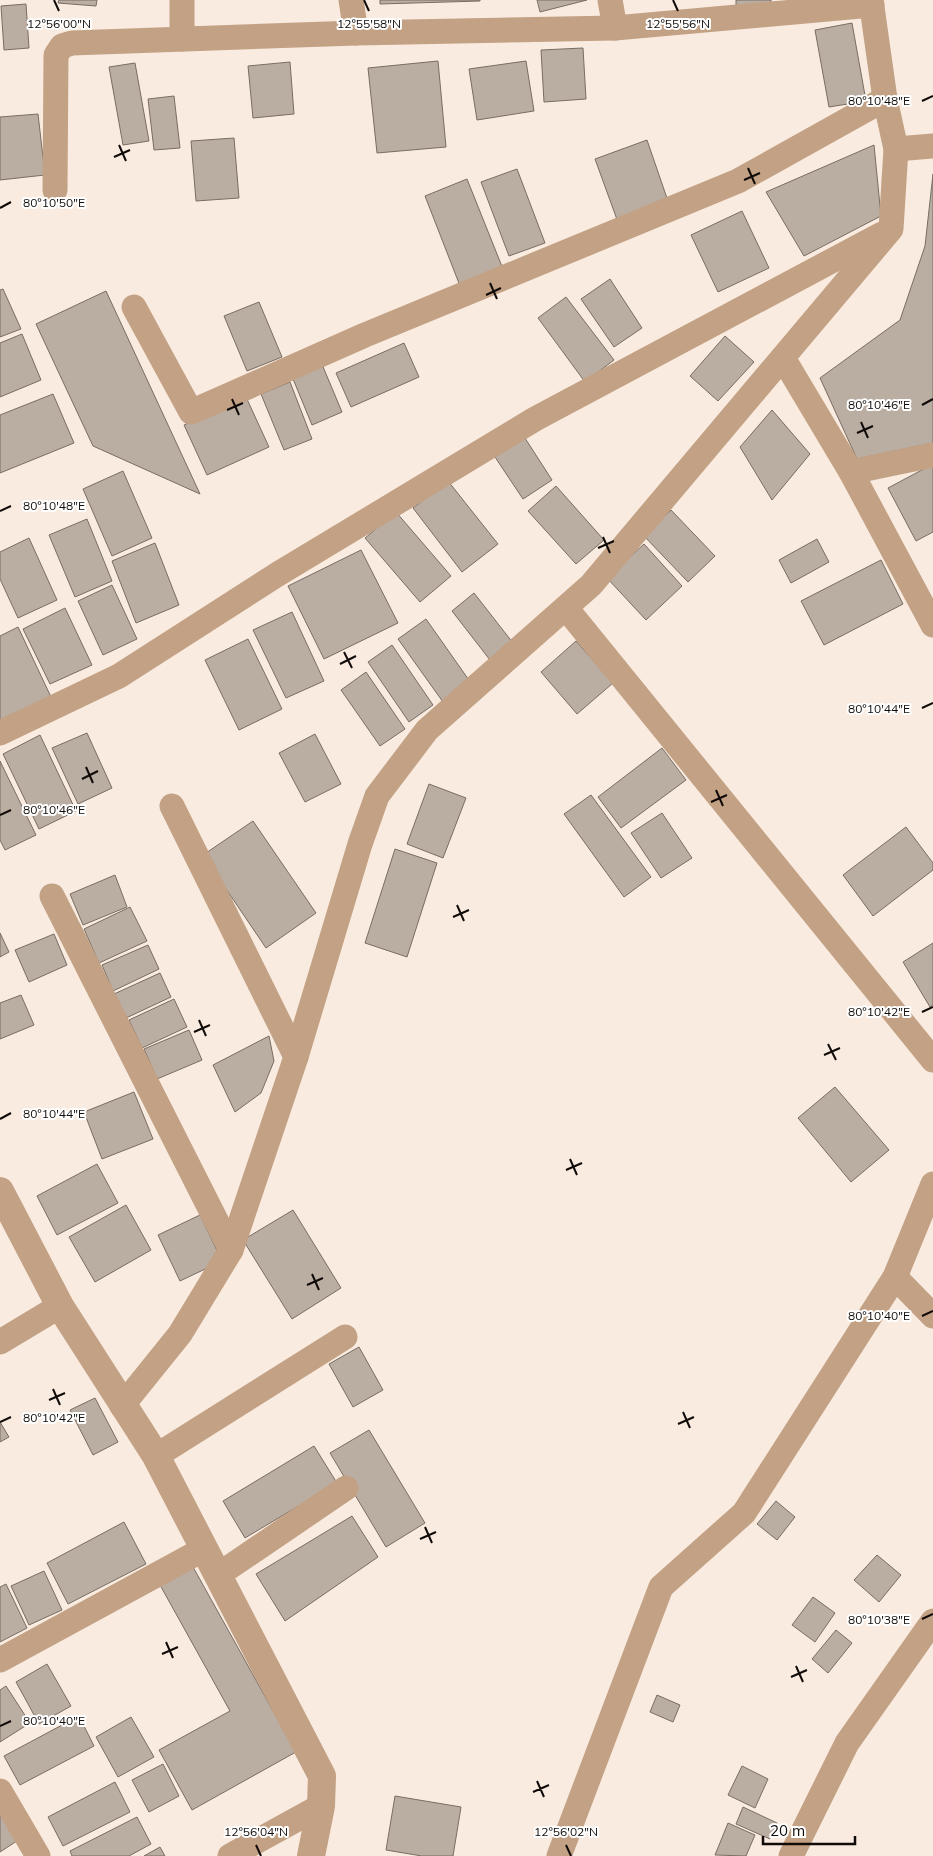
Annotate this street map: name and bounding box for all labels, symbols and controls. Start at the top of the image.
text: 12°56'00"N [27,16,91,31]
text: 12°55'58"N [337,16,401,31]
text: 12°55'56"N [646,16,710,31]
text: 80°10'48"E [848,93,910,108]
text: 80°10'50"E [23,195,85,210]
text: 80°10'46"E [848,397,910,412]
text: 80°10'48"E [23,498,85,513]
text: 80°10'44"E [848,701,910,716]
text: 80°10'46"E [23,802,85,817]
text: 80°10'42"E [848,1004,910,1019]
text: 80°10'44"E [23,1106,85,1121]
text: 80°10'40"E [848,1308,910,1323]
text: 80°10'42"E [23,1410,85,1425]
text: 80°10'38"E [848,1612,910,1627]
text: 80°10'40"E [23,1713,85,1728]
scale bar [763,1814,856,1846]
text: 20 m [770,1821,805,1840]
text: 12°56'04"N [224,1824,288,1839]
text: 12°56'02"N [534,1824,598,1839]

